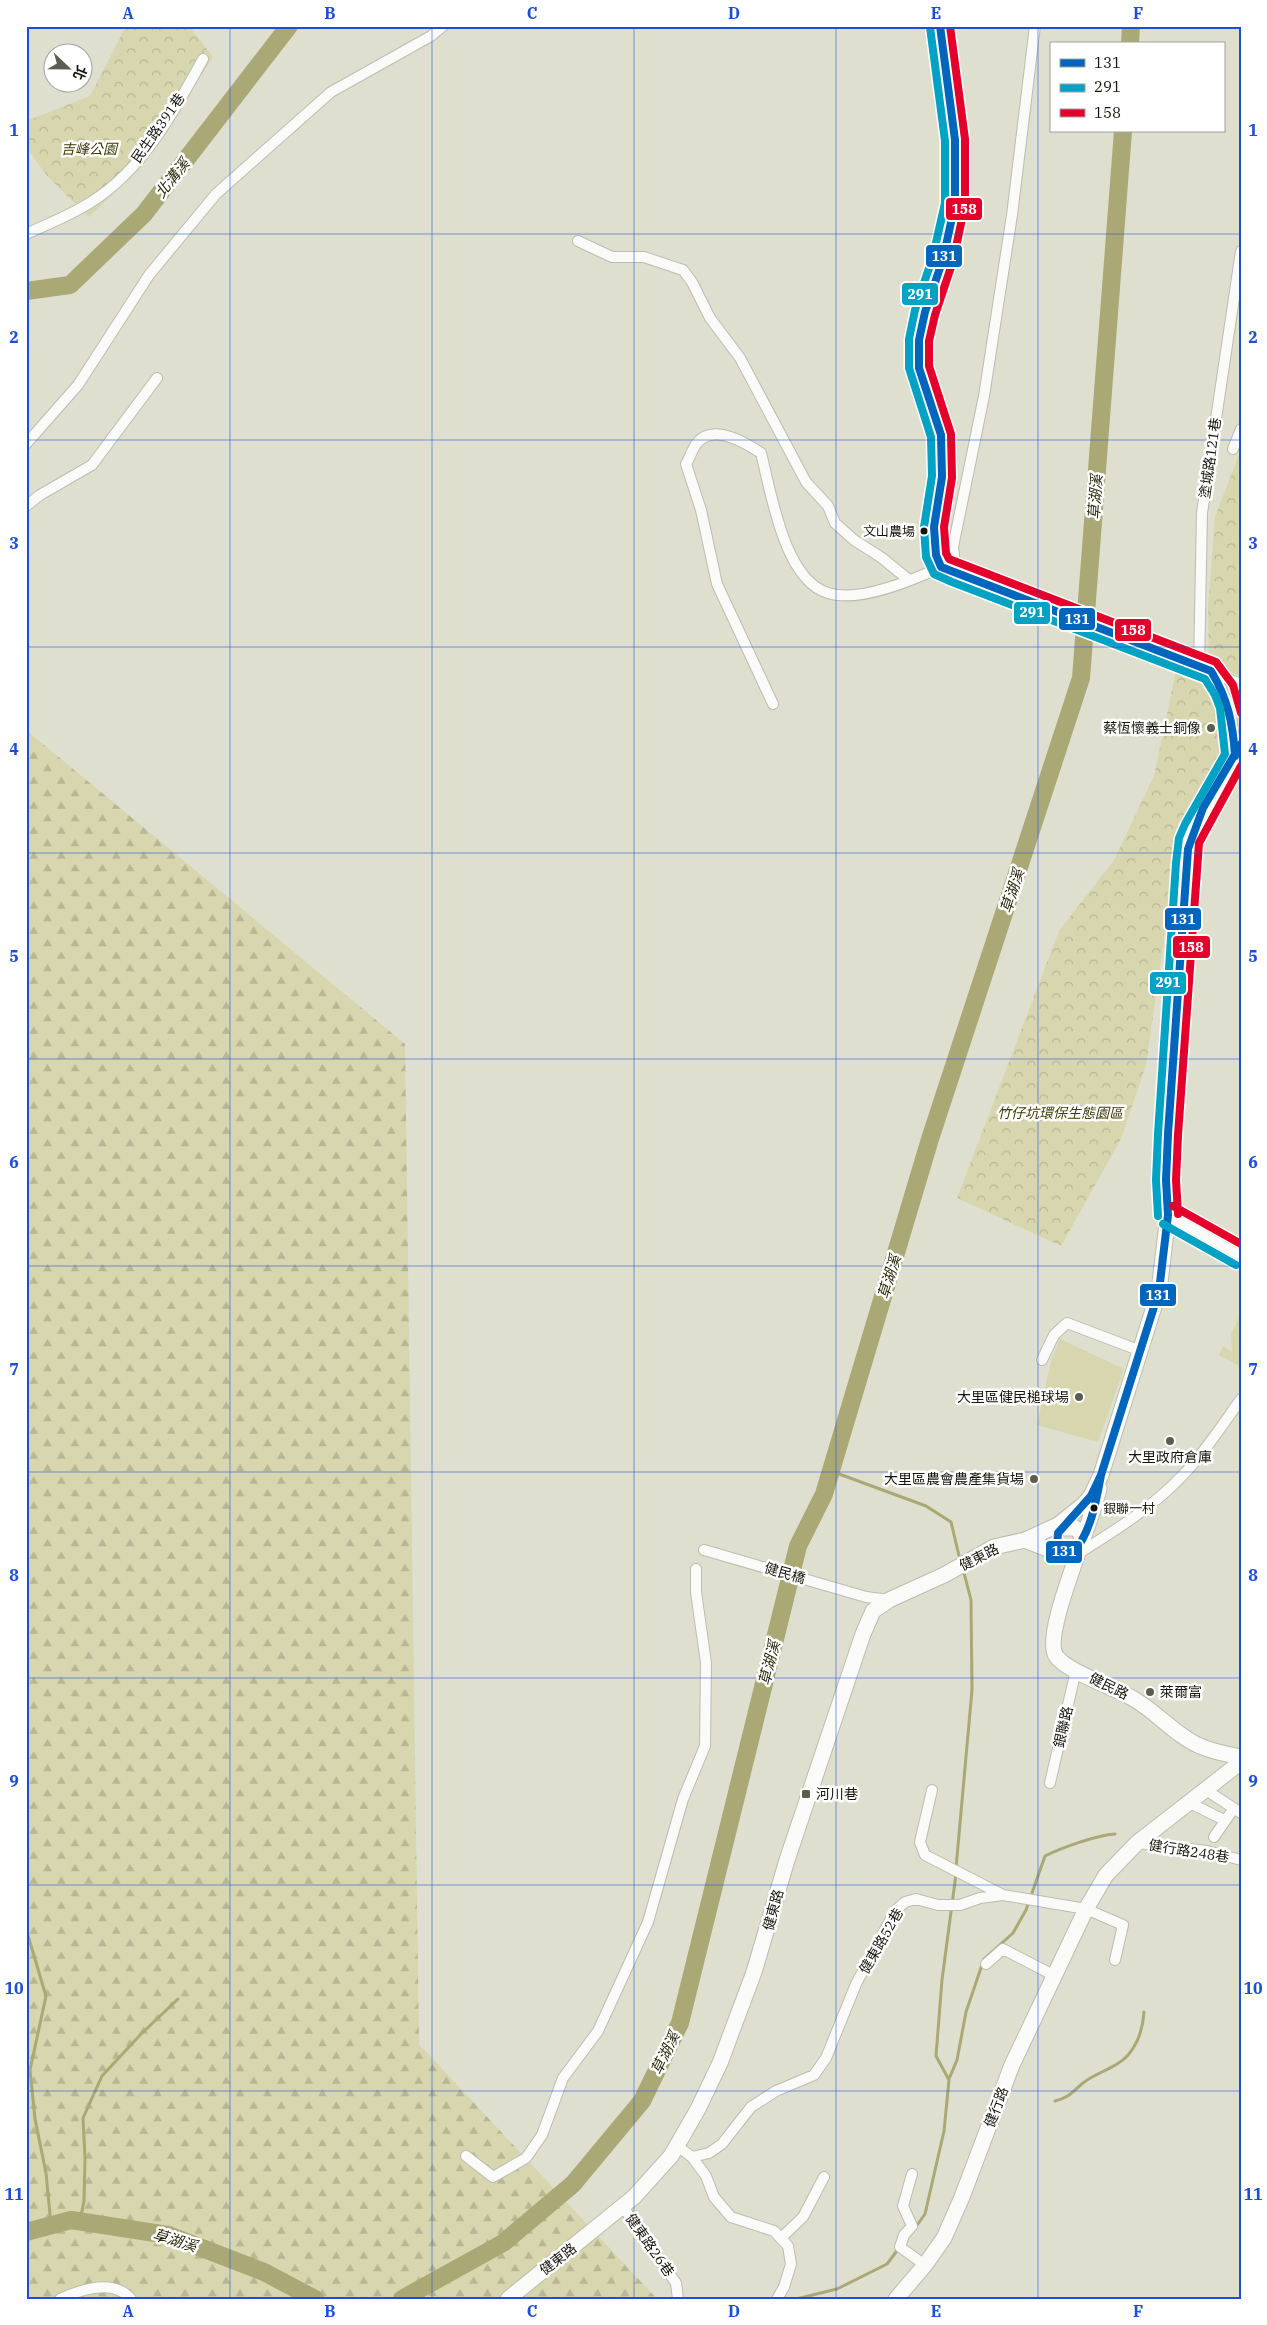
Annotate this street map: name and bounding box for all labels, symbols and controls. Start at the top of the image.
text: A [122,3,134,23]
text: B [324,3,336,23]
text: C [527,3,537,23]
text: D [728,3,740,23]
text: E [931,3,941,23]
text: F [1133,3,1143,23]
north arrow [42,42,92,92]
legend [1050,42,1224,132]
text: 131 [1094,53,1121,72]
text: 北 [69,63,91,83]
text: 291 [1094,77,1121,96]
street label: 民生路391巷 [127,90,189,166]
text: 158 [1094,103,1121,122]
text: 1 [9,120,19,140]
text: 1 [1248,120,1258,140]
park label: 吉峰公園 [61,140,119,158]
water label: 北溝溪 [151,153,195,202]
line badge: 158 [945,197,983,221]
text: 158 [951,200,977,218]
line badge: 131 [925,244,963,268]
text: 131 [931,247,957,265]
line badge: 291 [901,282,939,306]
text: 291 [907,285,933,303]
text: 2 [9,327,19,347]
text: 2 [1248,327,1258,347]
street label: 塗城路121巷 [1195,417,1225,499]
water label: 草湖溪 [1084,472,1106,520]
place label: 文山農場 [863,523,915,540]
marker: 文山農場 [919,526,929,536]
text: 3 [9,533,19,553]
text: 3 [1248,533,1258,553]
line badge: 291 [1013,601,1051,625]
text: 291 [1019,603,1045,621]
line badge: 131 [1058,607,1096,631]
text: 131 [1064,610,1090,628]
line badge: 158 [1114,618,1152,642]
text: 158 [1120,621,1146,639]
place label: 蔡恆懷義士銅像 [1103,719,1201,737]
marker: 蔡恆懷義士銅像 [1205,722,1217,734]
text: 4 [9,739,19,759]
text: 4 [1248,739,1258,759]
water label: 草湖溪 [996,865,1029,915]
line badge: 131 [1164,907,1202,931]
text: 131 [1170,910,1196,928]
line badge: 158 [1172,935,1211,959]
text: 158 [1178,938,1204,956]
text: 5 [9,946,19,966]
text: 5 [1248,946,1258,966]
line badge: 291 [1149,971,1187,995]
text: 291 [1155,973,1181,991]
park label: 竹仔坑環保生態園區 [997,1104,1125,1122]
text: 6 [9,1152,19,1172]
text: 6 [1248,1152,1258,1172]
water label: 草湖溪 [873,1251,905,1301]
line badge: 131 [1139,1283,1177,1307]
text: 131 [1145,1286,1171,1304]
text: 7 [9,1359,19,1379]
text: 7 [1248,1359,1258,1379]
place label: 大里區健民槌球場 [957,1388,1069,1406]
marker: 大里區健民槌球場 [1073,1391,1085,1403]
marker: 大里政府倉庫 [1164,1435,1176,1447]
place label: 大里政府倉庫 [1128,1448,1212,1466]
place label: 大里區農會農產集貨場 [884,1470,1024,1488]
marker: 大里區農會農產集貨場 [1028,1473,1040,1485]
place label: 銀聯一村 [1103,1500,1155,1517]
marker: 銀聯一村 [1089,1503,1099,1513]
street label: 健東路 [956,1539,1002,1575]
line badge: 131 [1045,1540,1083,1564]
text: 131 [1051,1542,1077,1560]
street label: 健民橋 [762,1559,808,1587]
text: 8 [9,1565,19,1585]
text: 8 [1248,1565,1258,1585]
water label: 草湖溪 [754,1637,784,1687]
street label: 健民路 [1086,1669,1132,1703]
place label: 萊爾富 [1160,1683,1202,1701]
marker: 萊爾富 [1144,1686,1156,1698]
street label: 銀聯路 [1050,1705,1076,1749]
text: 9 [9,1771,19,1791]
text: 9 [1248,1771,1258,1791]
place label: 河川巷 [816,1785,858,1803]
marker: 河川巷 [800,1788,812,1800]
street label: 健行路248巷 [1147,1836,1231,1866]
street label: 健東路 [759,1887,787,1933]
street label: 健東路52巷 [855,1905,907,1977]
text: 10 [4,1978,24,1998]
text: 10 [1243,1978,1263,1998]
water label: 草湖溪 [647,2027,684,2077]
street label: 健行路 [980,2084,1012,2130]
text: 11 [4,2184,24,2204]
text: 11 [1243,2184,1263,2204]
street label: 健東路26巷 [622,2210,678,2280]
water label: 草湖溪 [151,2224,201,2256]
street label: 健東路 [536,2239,580,2279]
text: A [122,2301,134,2321]
text: B [324,2301,336,2321]
text: C [527,2301,537,2321]
text: D [728,2301,740,2321]
text: E [931,2301,941,2321]
text: F [1133,2301,1143,2321]

